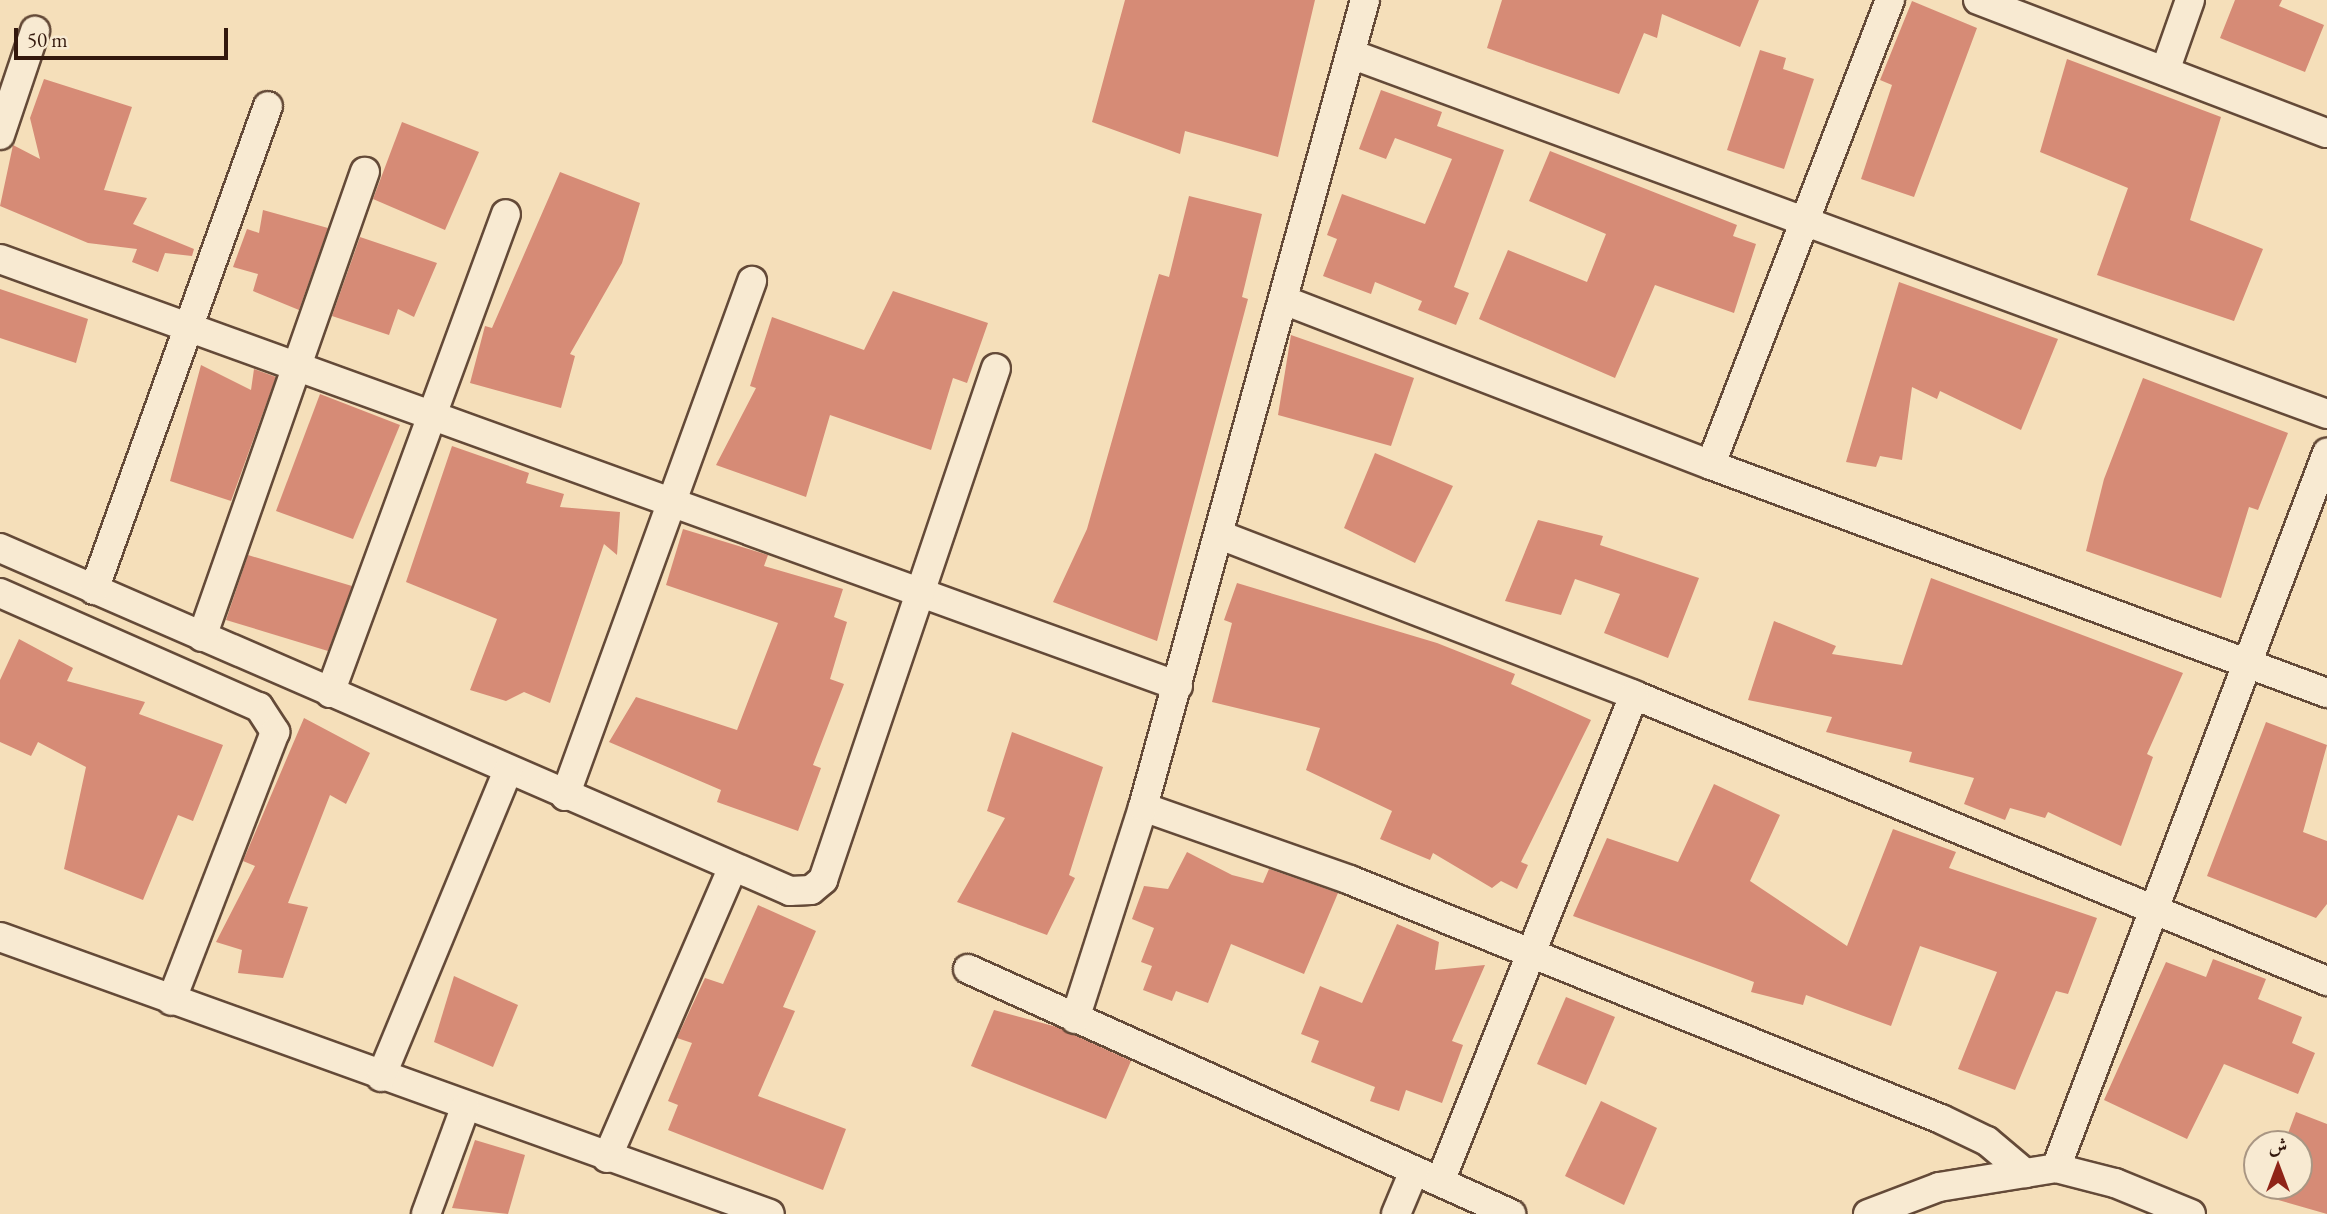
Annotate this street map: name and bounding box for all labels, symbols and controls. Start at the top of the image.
scale bar [18,14,231,58]
text: 50 m [27,26,68,53]
north arrow [2243,1130,2313,1200]
text: ش [2269,1133,2287,1158]

